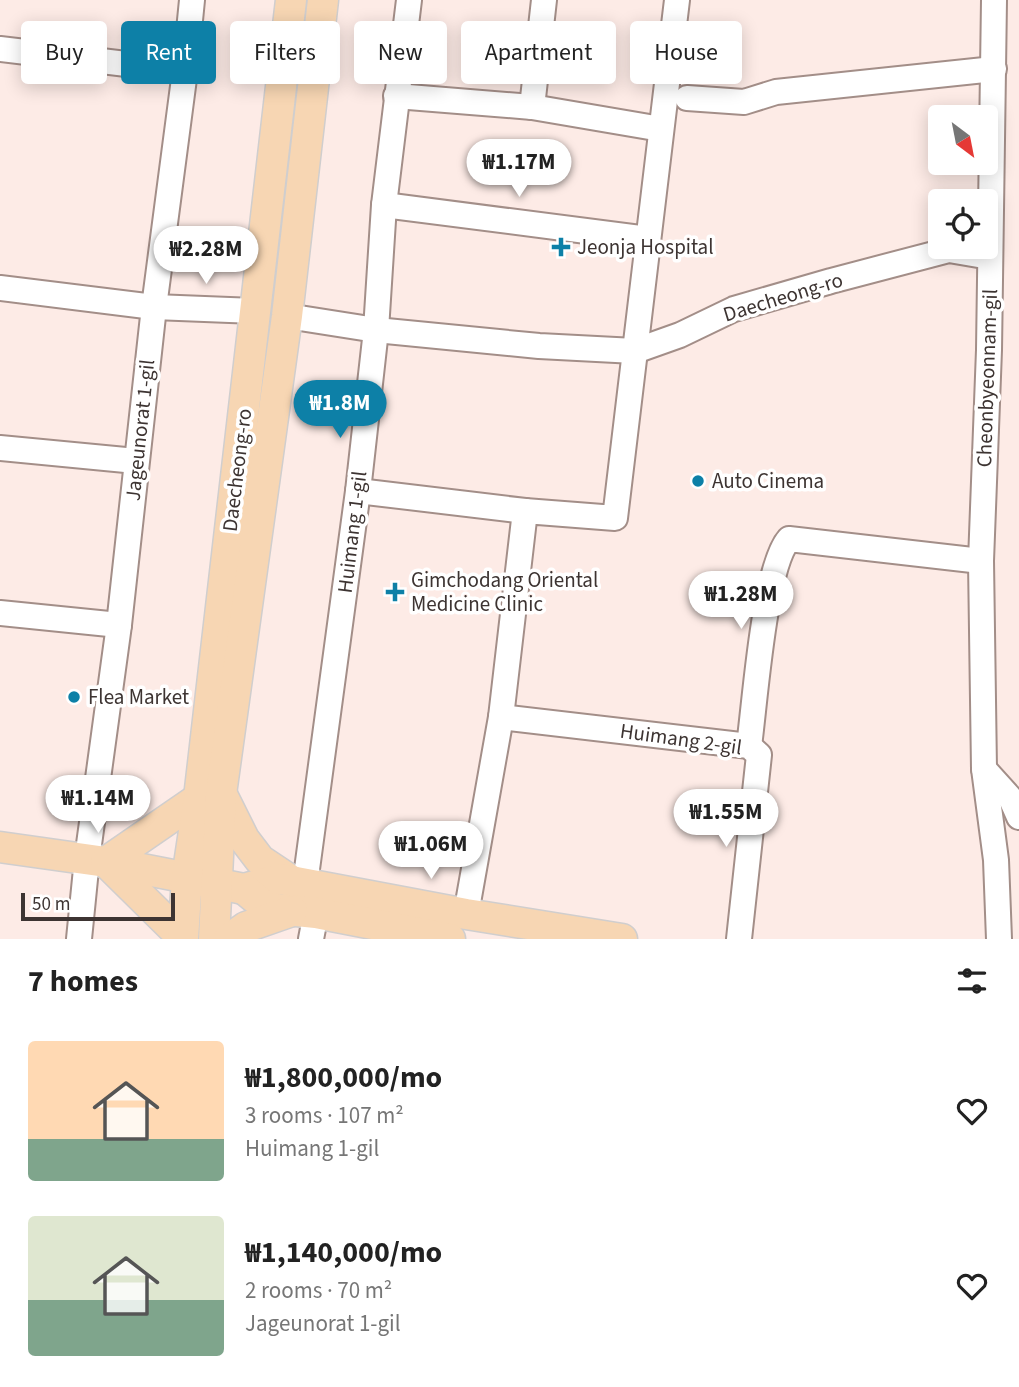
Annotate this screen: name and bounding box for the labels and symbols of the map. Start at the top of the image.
north arrow [928,105,998,175]
pin: ₩1.17M [462,140,576,199]
pin: ₩2.28M [149,226,263,286]
place label: Jeonja Hospital [577,232,714,262]
marker: Jeonja Hospital [551,237,571,257]
street label: Daecheong-ro [719,265,847,329]
street label: Cheonbyeonnam-gil [969,288,1005,468]
street label: Jageunorat 1-gil [118,358,162,502]
pin: ₩1.8M [291,380,389,440]
street label: Daecheong-ro [215,407,259,533]
place label: Auto Cinema [712,466,824,496]
street label: Huimang 1-gil [330,469,374,595]
marker: Auto Cinema [690,473,706,489]
place label: Gimchodang Oriental Medicine Clinic [411,565,598,619]
pin: ₩1.28M [684,572,798,631]
marker: Gimchodang Oriental Medicine Clinic [385,582,405,602]
place label: Flea Market [88,682,189,712]
marker: Flea Market [66,689,82,705]
street label: Huimang 2-gil [618,716,744,762]
pin: ₩1.14M [41,776,155,835]
pin: ₩1.55M [669,790,783,849]
pin: ₩1.06M [374,822,488,881]
scale bar [21,890,175,922]

